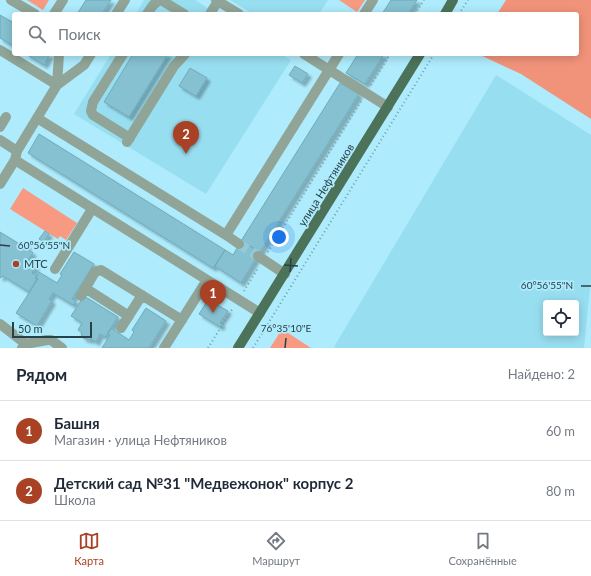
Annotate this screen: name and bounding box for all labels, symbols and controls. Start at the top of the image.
search box [12,12,579,56]
icon: search [26,23,48,45]
text: Поиск [58,25,101,43]
pin: 2 [173,121,199,154]
street label: улица Нефтяников [295,141,356,228]
your location [269,227,289,247]
text: 60°56'55"N [18,239,70,251]
place label: МТС [24,257,48,270]
marker: МТС [11,259,21,269]
text: 60°56'55"N [521,279,573,291]
pin: 1 [200,280,226,313]
map controls [543,300,579,336]
button: locate [543,300,579,336]
scale bar [12,320,92,339]
text: 50 m [18,322,43,335]
text: 76°35'10"E [261,322,311,334]
text: Рядом [16,364,67,385]
text: Найдено: 2 [508,366,575,382]
text: Башня [54,414,100,432]
text: 1 [25,423,33,439]
text: 60 m [546,423,575,439]
text: Магазин · улица Нефтяников [54,432,227,448]
text: Детский сад №31 "Медвежонок" корпус 2 [54,474,353,492]
text: 2 [25,483,33,499]
text: 80 m [546,483,575,499]
text: Школа [54,492,96,508]
tab: Карта [74,530,104,567]
tab: Маршрут [252,530,300,567]
tab: Сохранённые [448,530,517,567]

